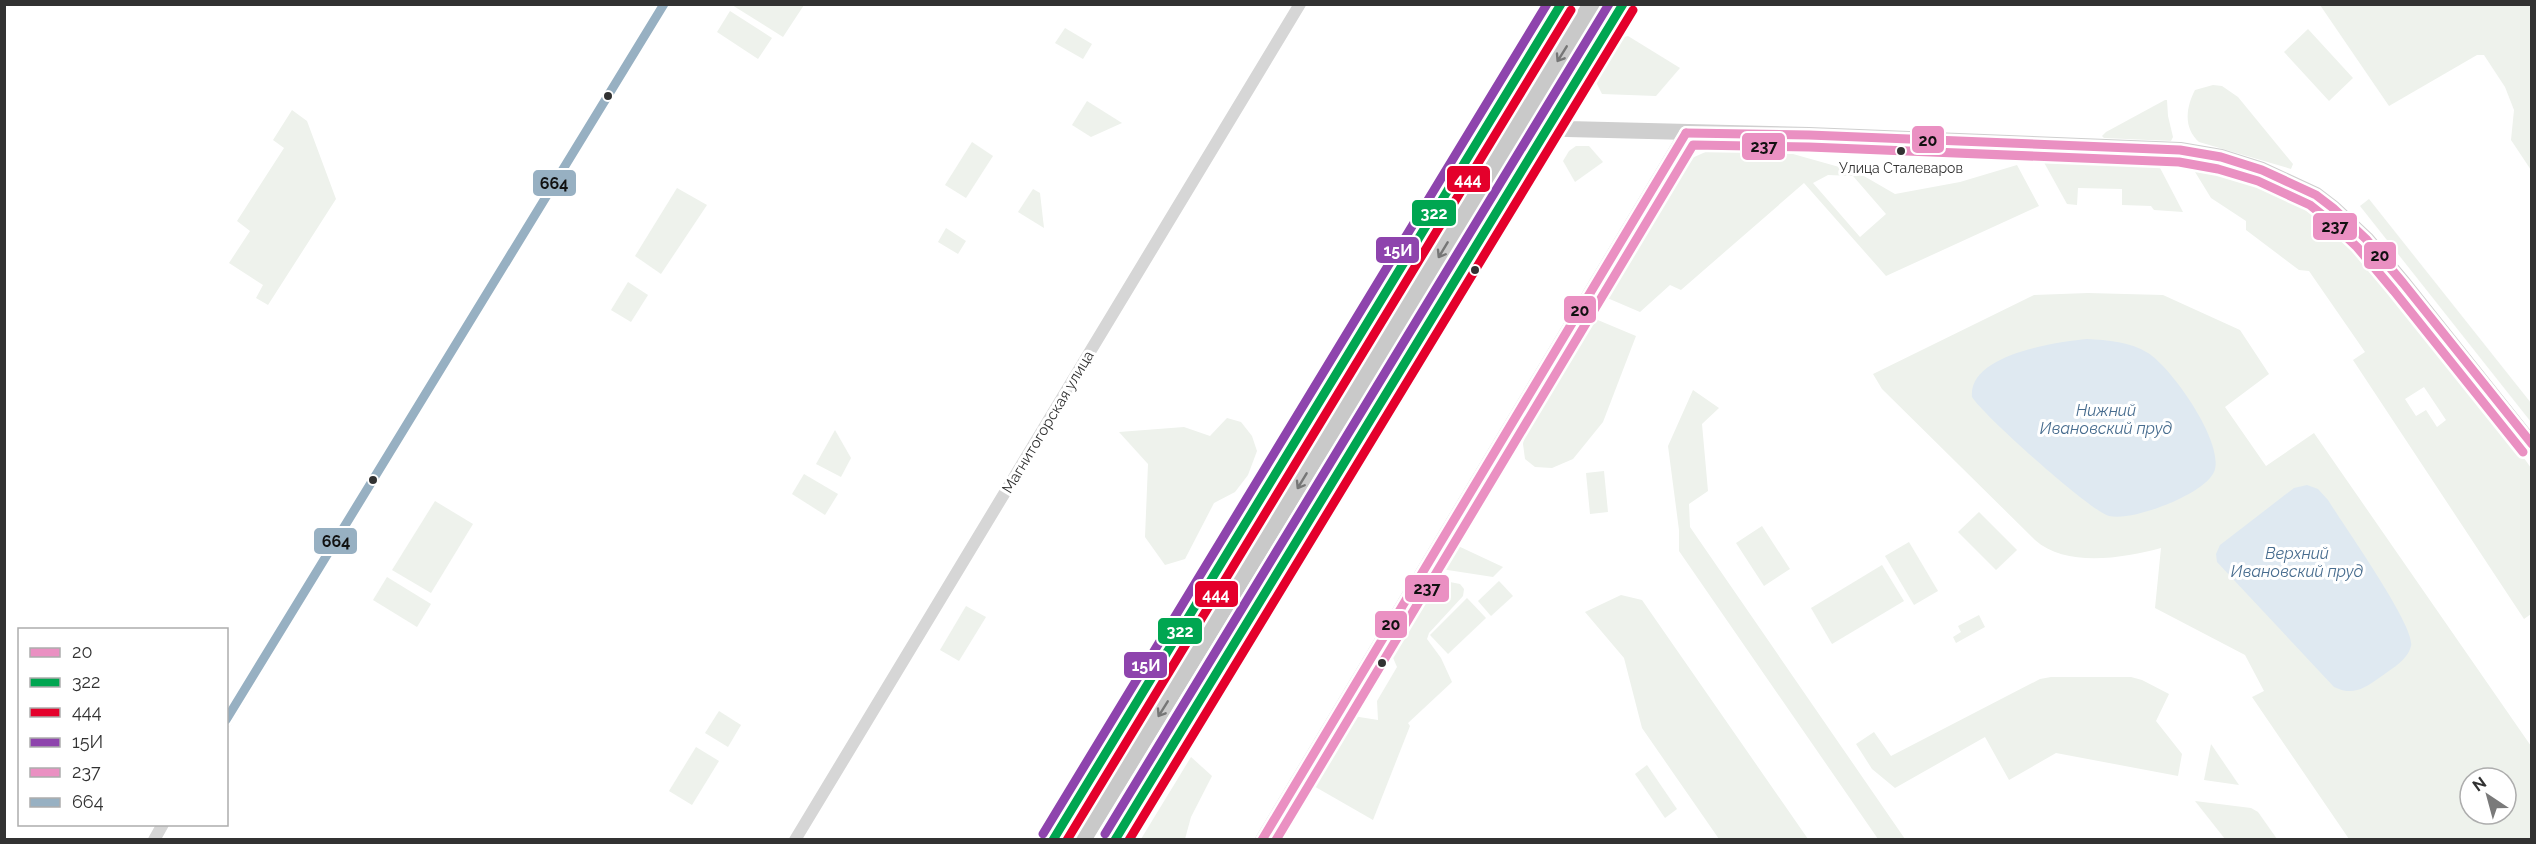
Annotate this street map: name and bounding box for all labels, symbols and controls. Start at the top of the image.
one-way arrow [1555,45,1567,62]
unlabelled marker [602,90,614,102]
line badge: 20 [1911,125,1945,154]
text: 20 [1919,131,1938,150]
line badge: 237 [1741,132,1786,161]
text: 237 [1751,137,1777,156]
marker: Улица Сталеваров [1895,145,1907,157]
place label: Улица Сталеваров [1839,160,1963,176]
line badge: 444 [1446,165,1491,193]
line badge: 664 [532,169,577,197]
text: 444 [1454,170,1482,189]
text: 664 [540,174,568,193]
line badge: 322 [1411,199,1457,227]
text: 322 [1421,204,1447,223]
line badge: 237 [2312,212,2358,241]
text: 237 [2322,217,2348,236]
line badge: 15И [1375,236,1420,264]
text: 15И [1383,241,1413,260]
one-way arrow [1436,241,1448,258]
line badge: 20 [2363,241,2397,270]
text: 20 [2371,246,2390,265]
unlabelled marker [1469,264,1481,276]
line badge: 20 [1563,295,1597,324]
text: 20 [1571,301,1590,320]
street label: Магнитогорская улица [998,347,1098,497]
water label: Нижний Ивановский пруд [2040,401,2173,438]
one-way arrow [1295,472,1307,489]
unlabelled marker [367,474,379,486]
line badge: 664 [313,527,358,555]
text: 664 [322,532,350,551]
water label: Верхний Ивановский пруд [2231,544,2364,581]
line badge: 237 [1404,574,1450,603]
text: 237 [1414,579,1440,598]
line badge: 444 [1194,580,1239,608]
text: 444 [1202,585,1230,604]
line badge: 20 [1374,610,1408,639]
text: 20 [1382,615,1401,634]
line badge: 322 [1157,617,1203,645]
text: 322 [1167,622,1193,641]
legend [18,628,228,826]
text: 20 [72,641,92,662]
line badge: 15И [1123,651,1168,679]
text: 15И [1131,656,1161,675]
unlabelled marker [1376,657,1388,669]
text: 322 [72,671,100,692]
one-way arrow [1156,700,1169,717]
text: 444 [72,701,102,722]
text: 15И [72,731,103,752]
text: 237 [72,761,101,782]
north arrow [2458,766,2518,826]
text: N [2469,773,2490,796]
text: 664 [72,791,104,812]

